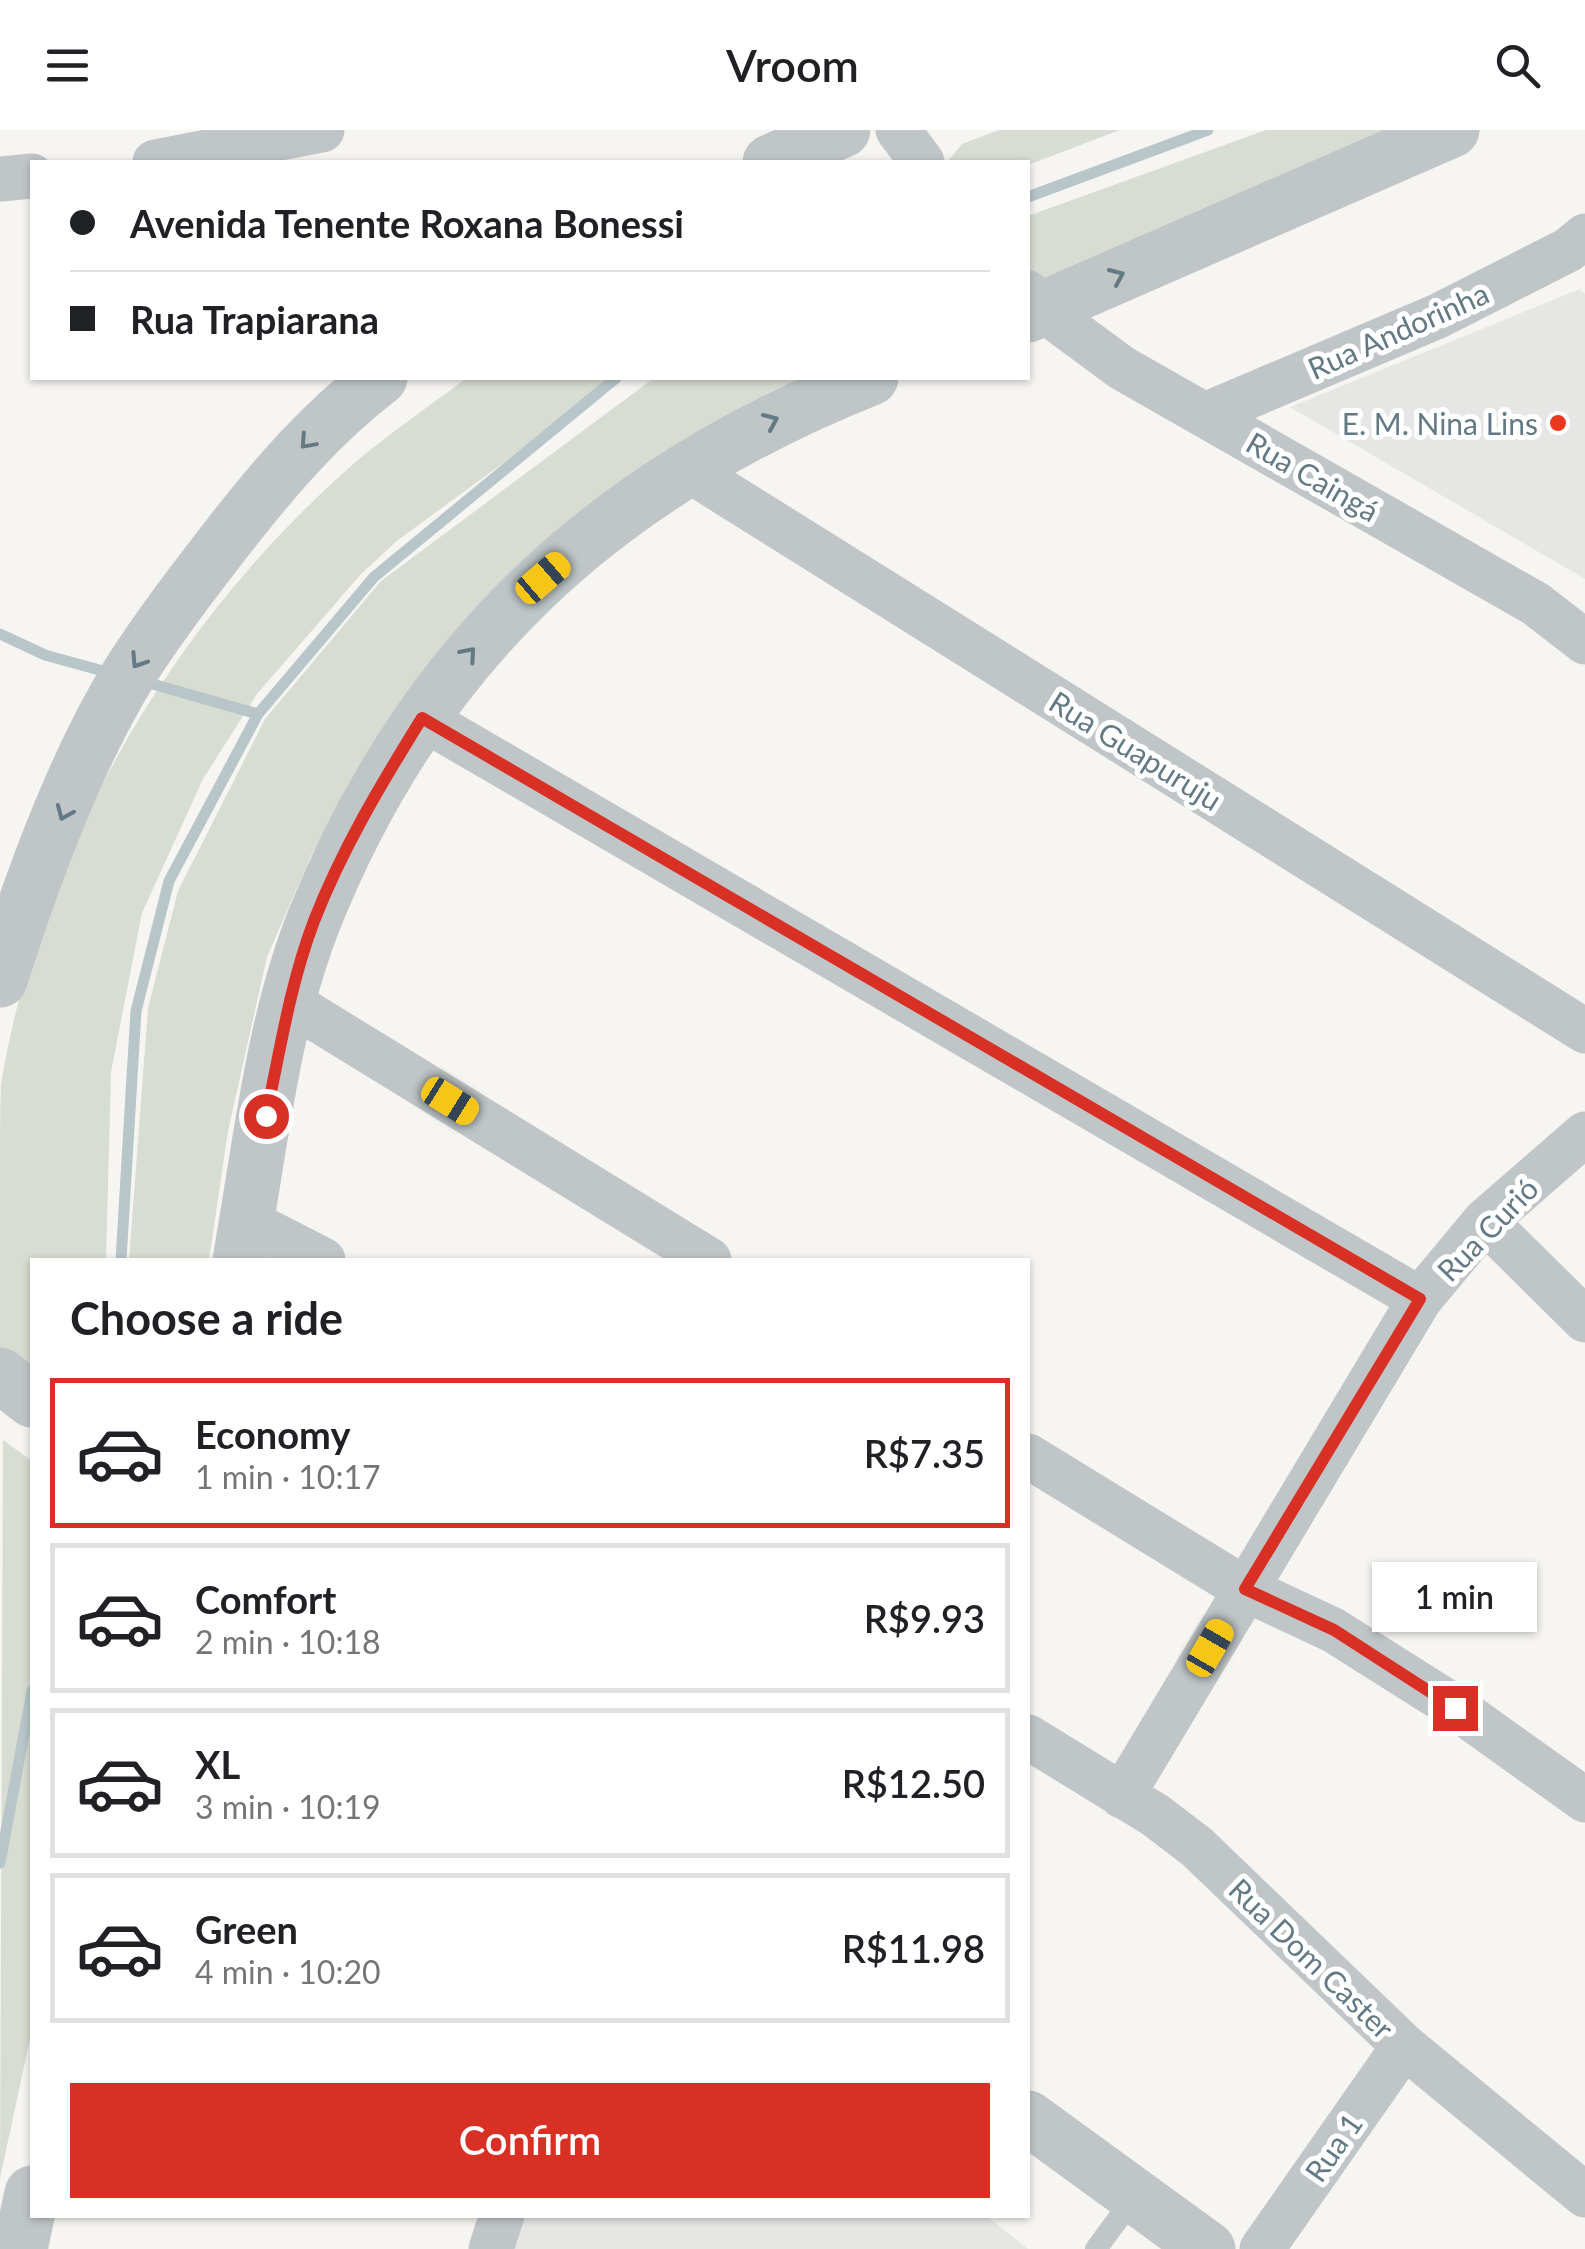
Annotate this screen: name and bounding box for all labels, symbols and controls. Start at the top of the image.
icon: menu [40,38,95,93]
text: Vroom [726,38,859,92]
icon: search [1490,38,1545,93]
text: Avenida Tenente Roxana Bonessi [130,200,684,246]
one-way arrow [1107,268,1125,288]
street label: Rua Andorinha [1302,274,1494,386]
text: Rua Trapiarana [130,296,379,342]
place label: E. M. Nina Lins [1342,405,1538,441]
marker: E. M. Nina Lins [1547,412,1569,434]
one-way arrow [761,413,779,433]
street label: Rua Caingá [1240,424,1386,528]
one-way arrow [301,430,319,449]
car [511,547,575,609]
one-way arrow [457,647,475,665]
one-way arrow [131,651,150,669]
street label: Rua Guapuruju [1043,683,1229,817]
one-way arrow [55,803,75,821]
car [417,1072,483,1130]
route start [244,1094,289,1139]
street label: Rua Curió [1429,1170,1545,1288]
text: Choose a ride [70,1291,343,1345]
icon: car [75,1408,165,1498]
text: Economy [195,1411,350,1457]
text: R$7.35 [864,1430,985,1476]
text: 1 min · 10:17 [195,1457,381,1496]
callout: 1 min [1372,1563,1538,1633]
icon: car [75,1573,165,1663]
text: Comfort [195,1576,336,1622]
text: 1 min [1415,1577,1494,1616]
text: R$9.93 [864,1595,985,1641]
car [1182,1615,1238,1681]
text: 2 min · 10:18 [195,1622,381,1661]
route end [1433,1686,1478,1731]
icon: car [75,1738,165,1828]
text: XL [195,1741,240,1787]
text: R$12.50 [842,1760,985,1806]
text: 3 min · 10:19 [195,1787,381,1826]
street label: Rua Dom Caster [1222,1870,1402,2046]
icon: car [75,1903,165,1993]
text: Green [195,1906,298,1952]
text: R$11.98 [842,1925,985,1971]
text: 4 min · 10:20 [195,1952,381,1991]
button: Confirm [70,2083,990,2198]
street label: Rua 1 [1297,2106,1369,2188]

